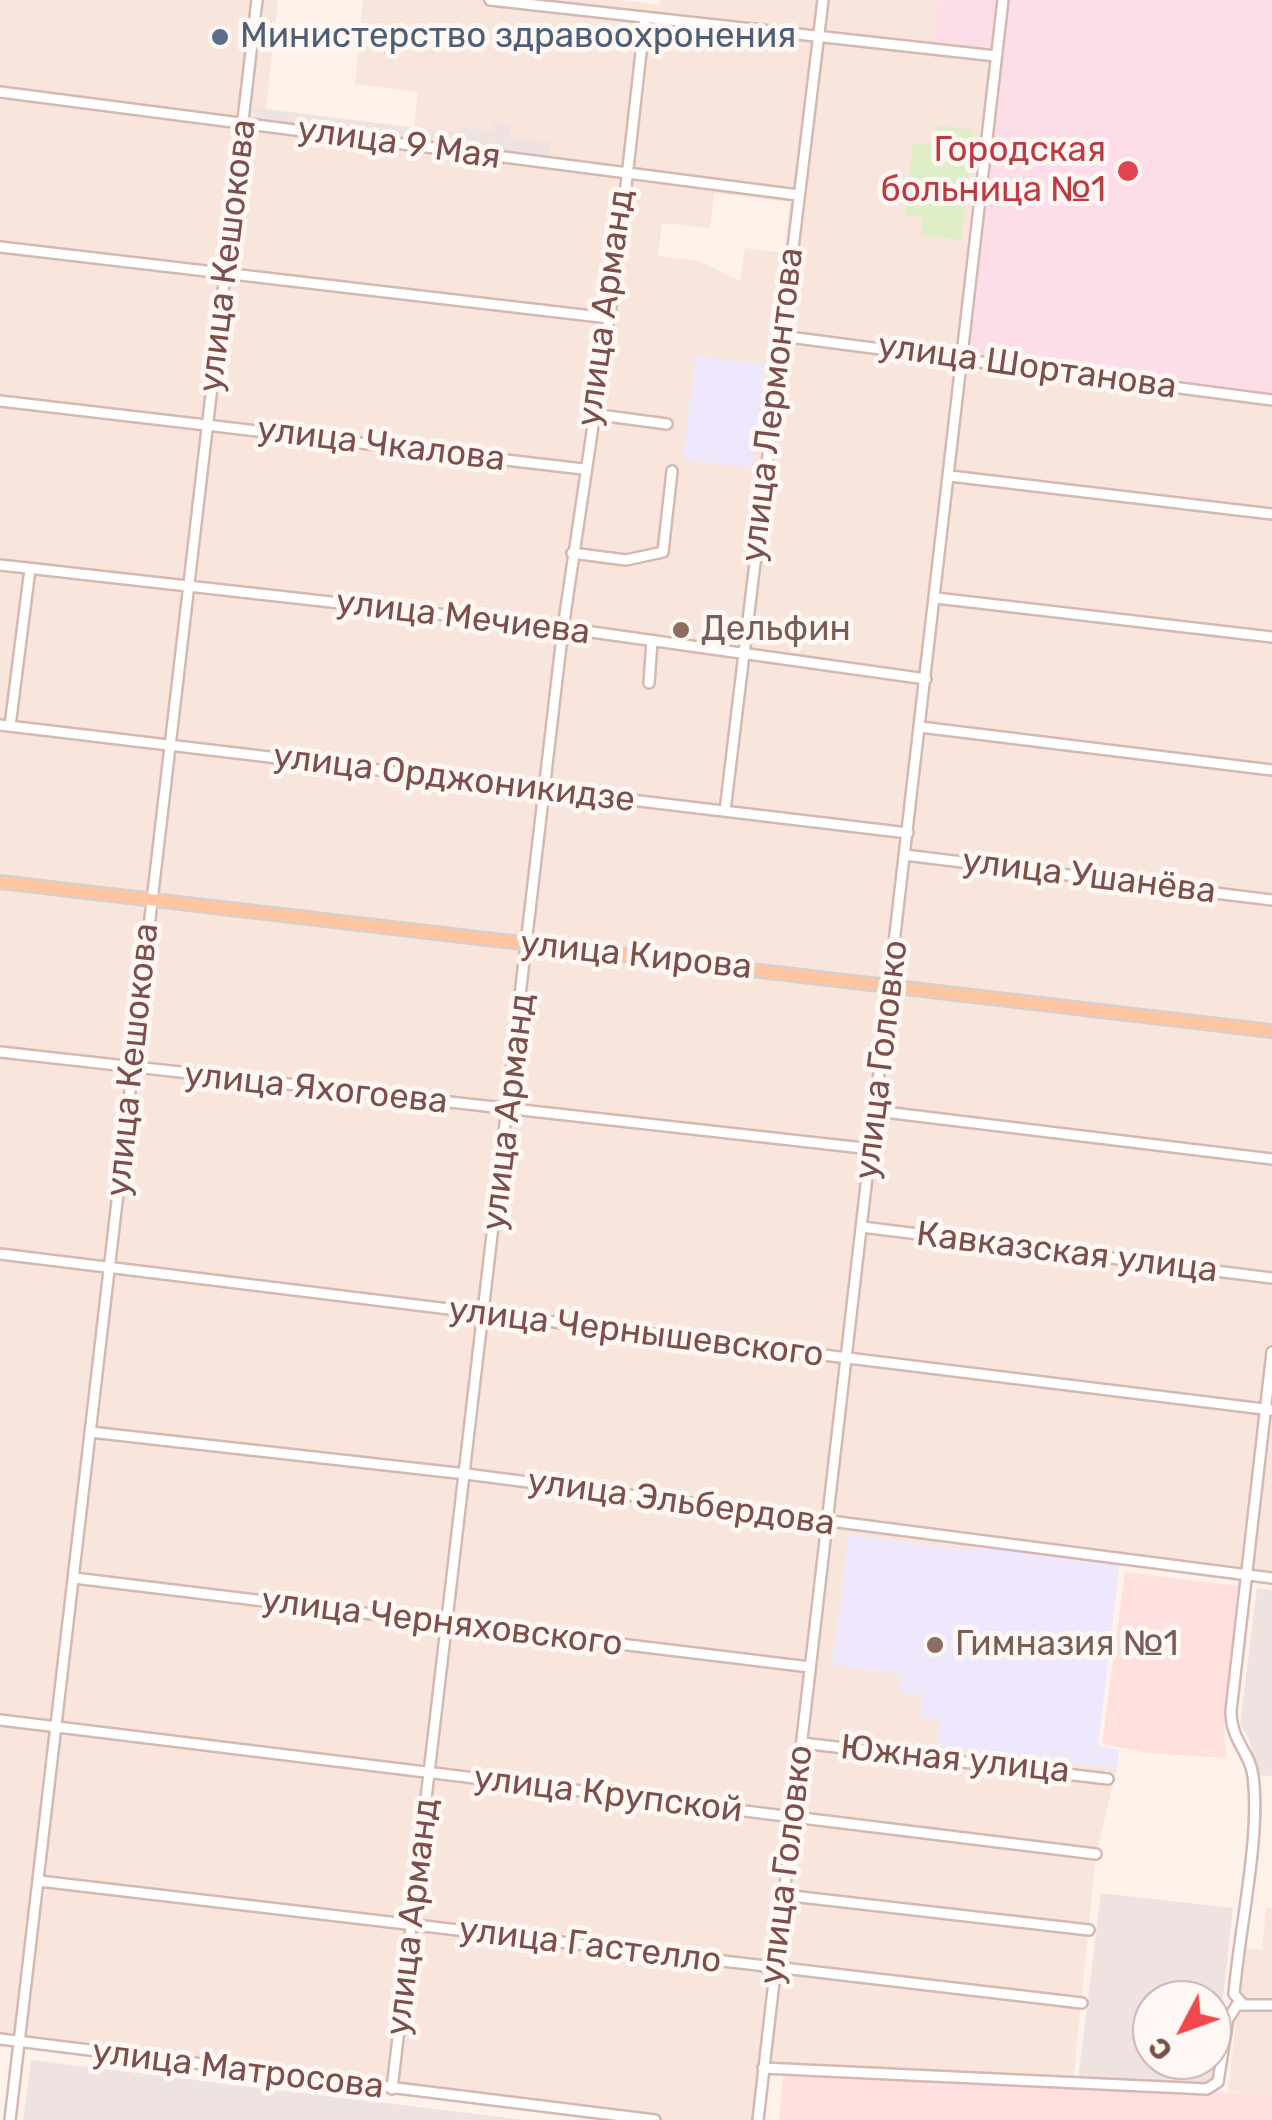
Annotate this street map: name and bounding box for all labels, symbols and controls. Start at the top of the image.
place label: Министерство здравоохронения [240,16,796,58]
marker: Министерство здравоохронения [209,26,231,48]
street label: улица 9 Мая [295,109,503,179]
street label: улица Кешокова [190,117,266,395]
place label: Городская больница №1 [880,130,1106,212]
marker: Городская больница №1 [1115,158,1141,184]
street label: улица Арманд [569,187,643,429]
street label: улица Лермонтова [733,245,813,565]
street label: улица Шортанова [875,325,1179,409]
street label: улица Чкалова [255,409,507,481]
street label: улица Мечиева [334,582,592,654]
place label: Дельфин [701,609,851,651]
marker: Дельфин [670,619,692,641]
street label: улица Орджоникидзе [271,736,637,822]
street label: улица Ушанёва [960,841,1218,913]
street label: улица Кешокова [98,921,168,1199]
street label: улица Кирова [518,923,754,989]
street label: улица Головко [846,938,918,1182]
street label: улица Арманд [474,991,544,1233]
street label: улица Яхогоева [182,1054,450,1124]
street label: Кавказская улица [914,1214,1220,1292]
street label: улица Чернышевского [446,1289,826,1377]
street label: улица Эльбердова [525,1461,837,1545]
street label: улица Черняховского [259,1580,625,1666]
place label: Гимназия №1 [955,1624,1179,1666]
marker: Гимназия №1 [924,1634,946,1656]
street label: Южная улица [838,1727,1072,1793]
street label: улица Головко [751,1743,823,1987]
street label: улица Крупской [471,1758,745,1832]
street label: улица Арманд [378,1796,448,2038]
street label: улица Гастелло [456,1909,724,1983]
north arrow [1132,1980,1232,2080]
text: С [1142,2030,1179,2067]
street label: улица Матросова [90,2031,386,2109]

